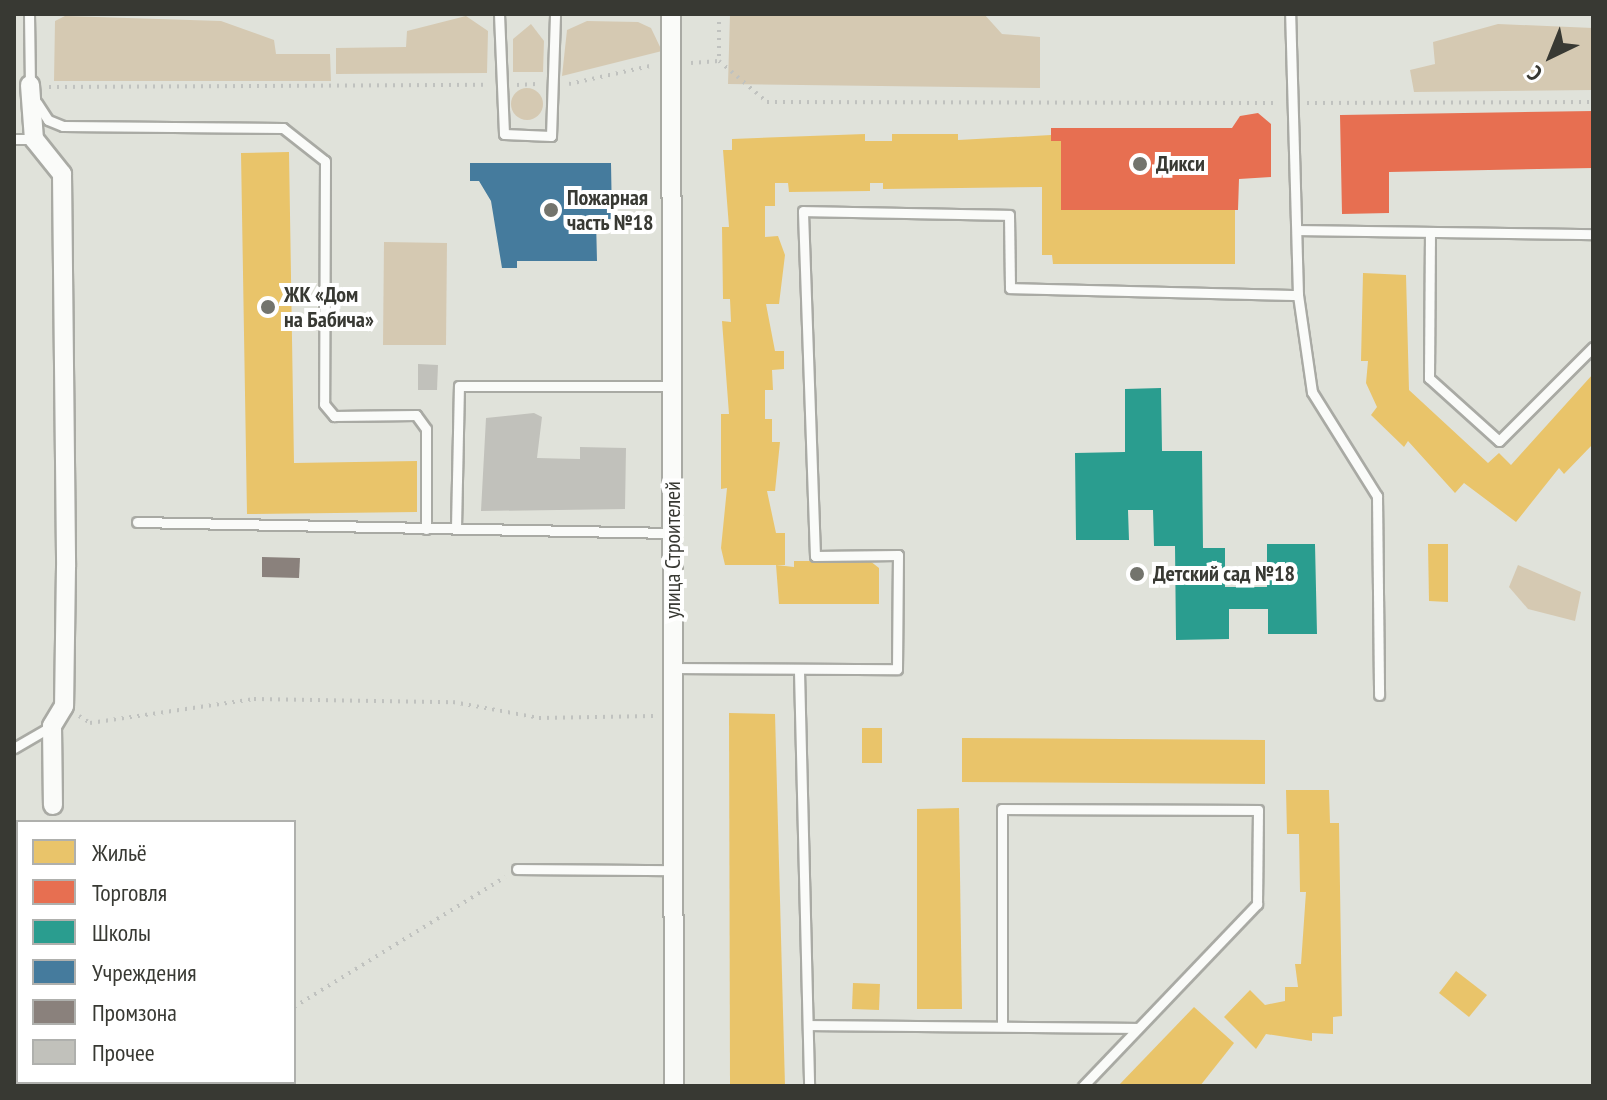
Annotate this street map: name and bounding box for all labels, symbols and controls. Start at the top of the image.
north arrow [1511,16,1591,96]
text: С [1521,60,1548,87]
place label: Дикси [1156,151,1205,177]
marker: Дикси [1131,155,1149,173]
place label: Пожарная часть №18 [567,184,654,236]
marker: Пожарная часть №18 [542,201,560,219]
place label: ЖК «Дом на Бабича» [284,281,374,332]
marker: ЖК «Дом на Бабича» [259,298,277,316]
street label: улица Строителей [660,481,686,619]
place label: Детский сад №18 [1153,561,1295,587]
marker: Детский сад №18 [1128,565,1146,583]
legend [16,820,296,1084]
text: Жильё [92,837,147,868]
text: Торговля [92,877,167,908]
text: Школы [92,917,151,948]
text: Учреждения [92,957,197,988]
text: Промзона [92,997,177,1028]
text: Прочее [92,1037,155,1068]

